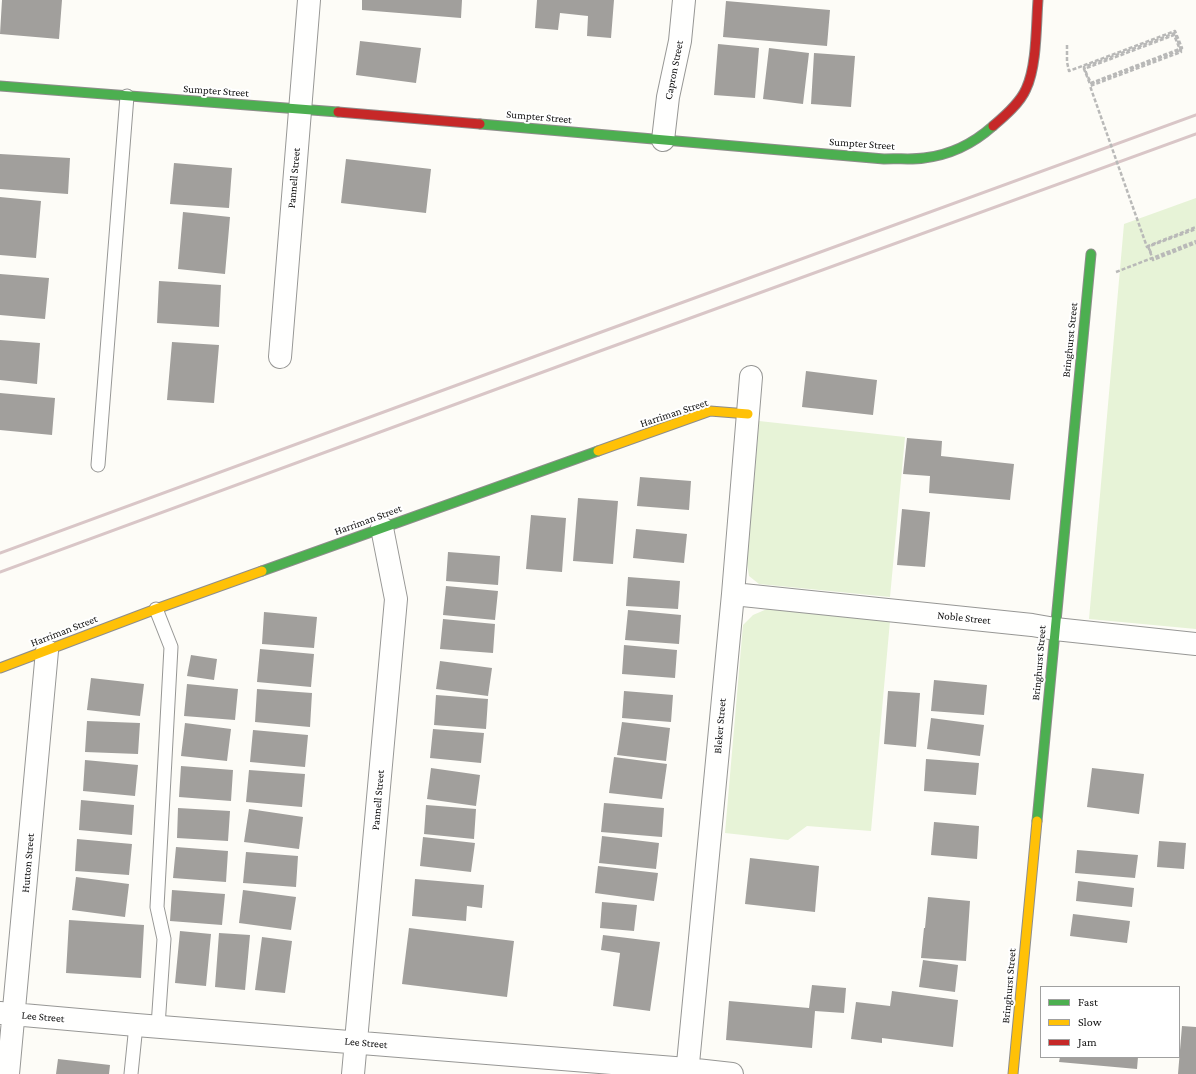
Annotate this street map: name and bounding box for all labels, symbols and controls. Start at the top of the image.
street label: Capron Street [662,39,686,101]
street label: Sumpter Street [183,82,249,100]
street label: Sumpter Street [506,108,572,126]
street label: Sumpter Street [829,135,895,153]
street label: Pannell Street [285,147,303,209]
street label: Bringhurst Street [1059,302,1081,378]
street label: Harriman Street [638,396,710,430]
street label: Harriman Street [333,502,403,538]
street label: Noble Street [937,609,991,627]
street label: Harriman Street [29,612,99,650]
street label: Bringhurst Street [1029,625,1049,701]
street label: Bleker Street [711,698,729,754]
street label: Pannell Street [369,769,387,831]
street label: Hutton Street [19,833,37,893]
street label: Bringhurst Street [999,948,1019,1024]
legend [1040,986,1180,1058]
text: Fast [1078,995,1098,1009]
street label: Lee Street [21,1009,65,1025]
text: Slow [1078,1015,1102,1029]
street label: Lee Street [344,1035,388,1051]
text: Jam [1078,1035,1097,1049]

